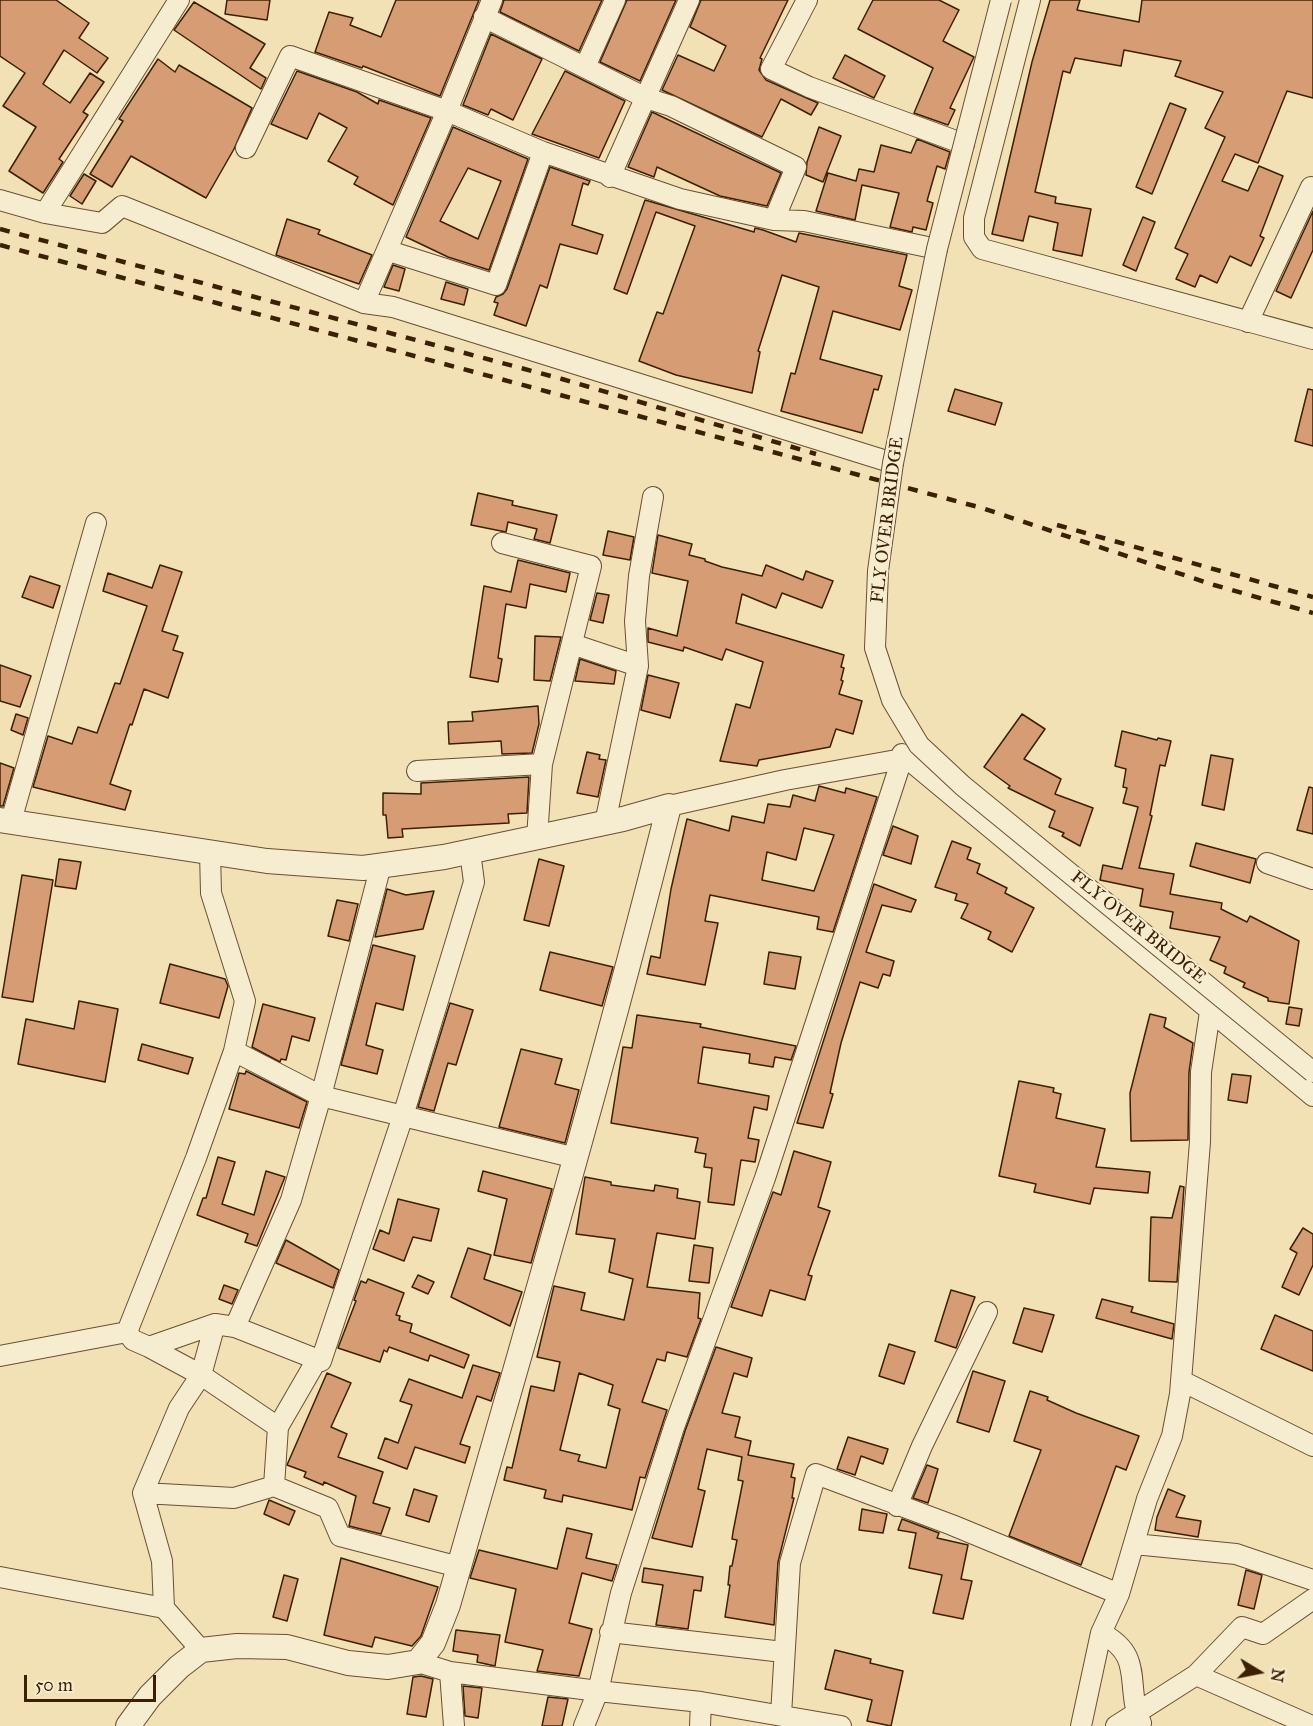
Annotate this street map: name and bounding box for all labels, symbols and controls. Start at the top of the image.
street label: FLY OVER BRIDGE [867,436,909,604]
street label: FLY OVER BRIDGE [1066,867,1210,989]
north arrow [1229,1642,1289,1702]
scale bar [27,1663,159,1701]
text: N [1267,1667,1288,1684]
text: 50 m [35,1674,73,1696]

